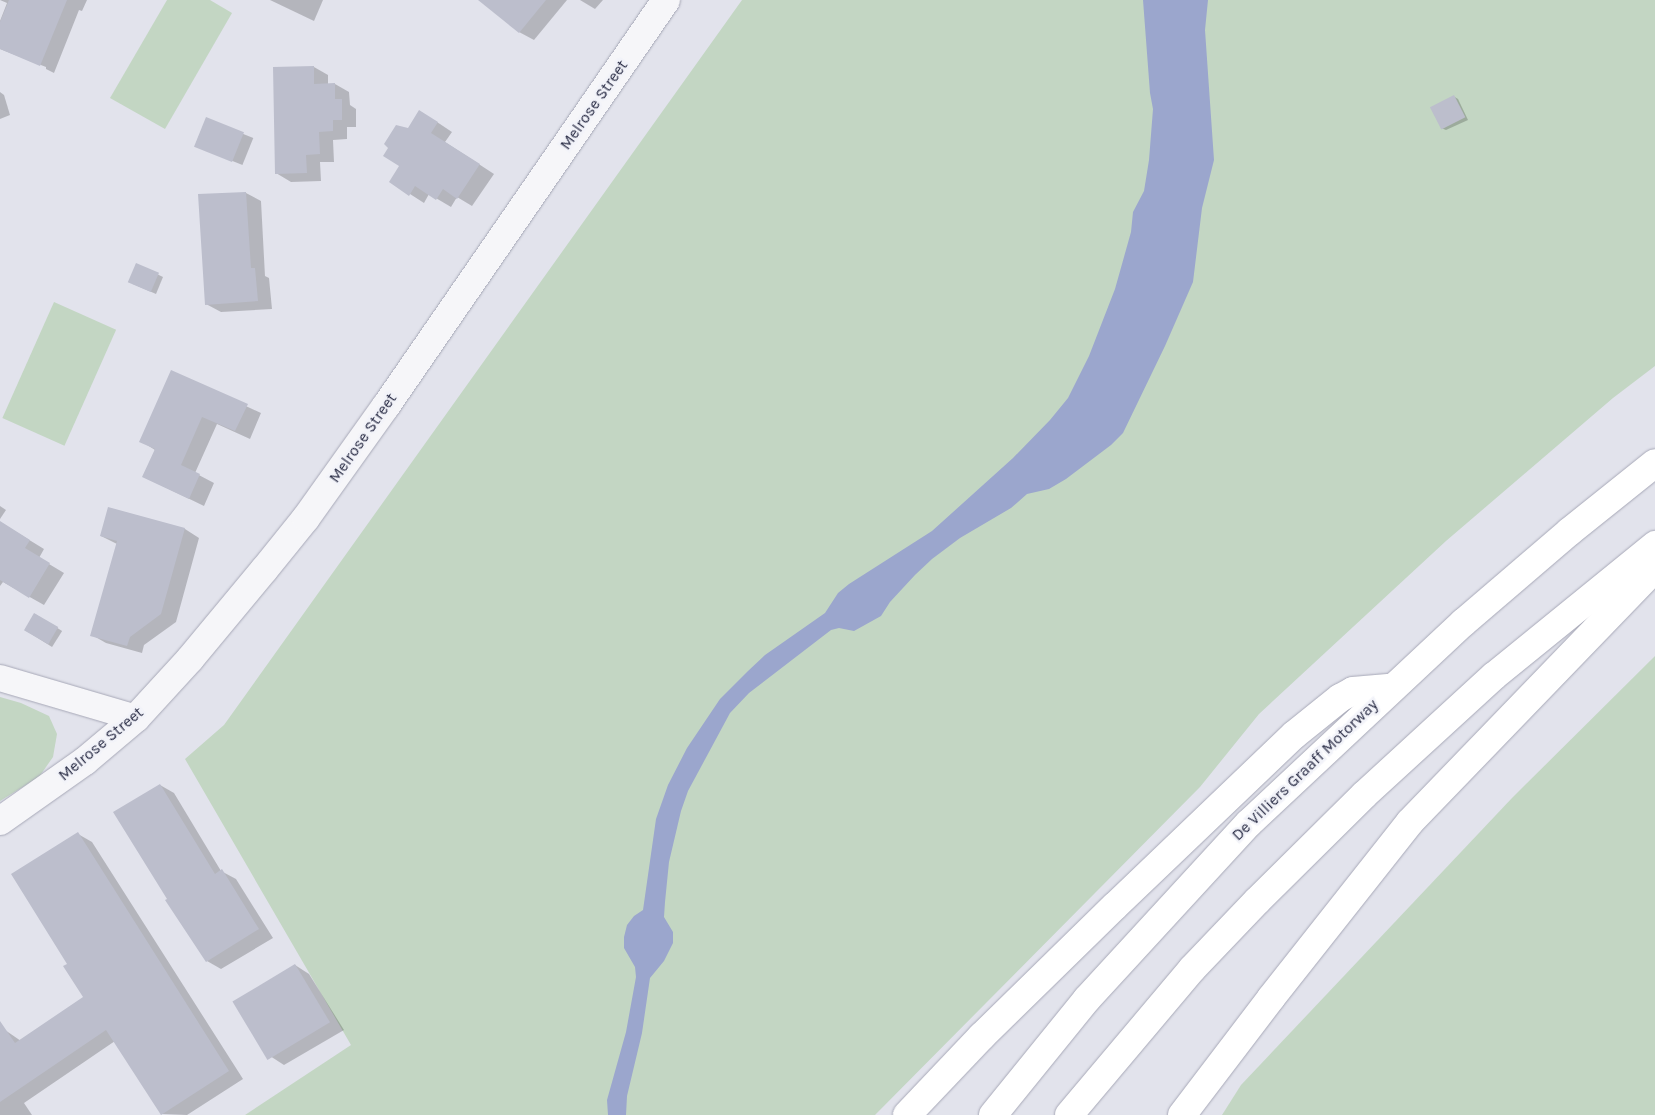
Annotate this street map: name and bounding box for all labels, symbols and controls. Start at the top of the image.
street label: Melrose Street [556,56,632,154]
street label: Melrose Street [325,389,401,487]
street label: De Villiers Graaff Motorway [1228,695,1382,845]
street label: Melrose Street [55,703,147,785]

